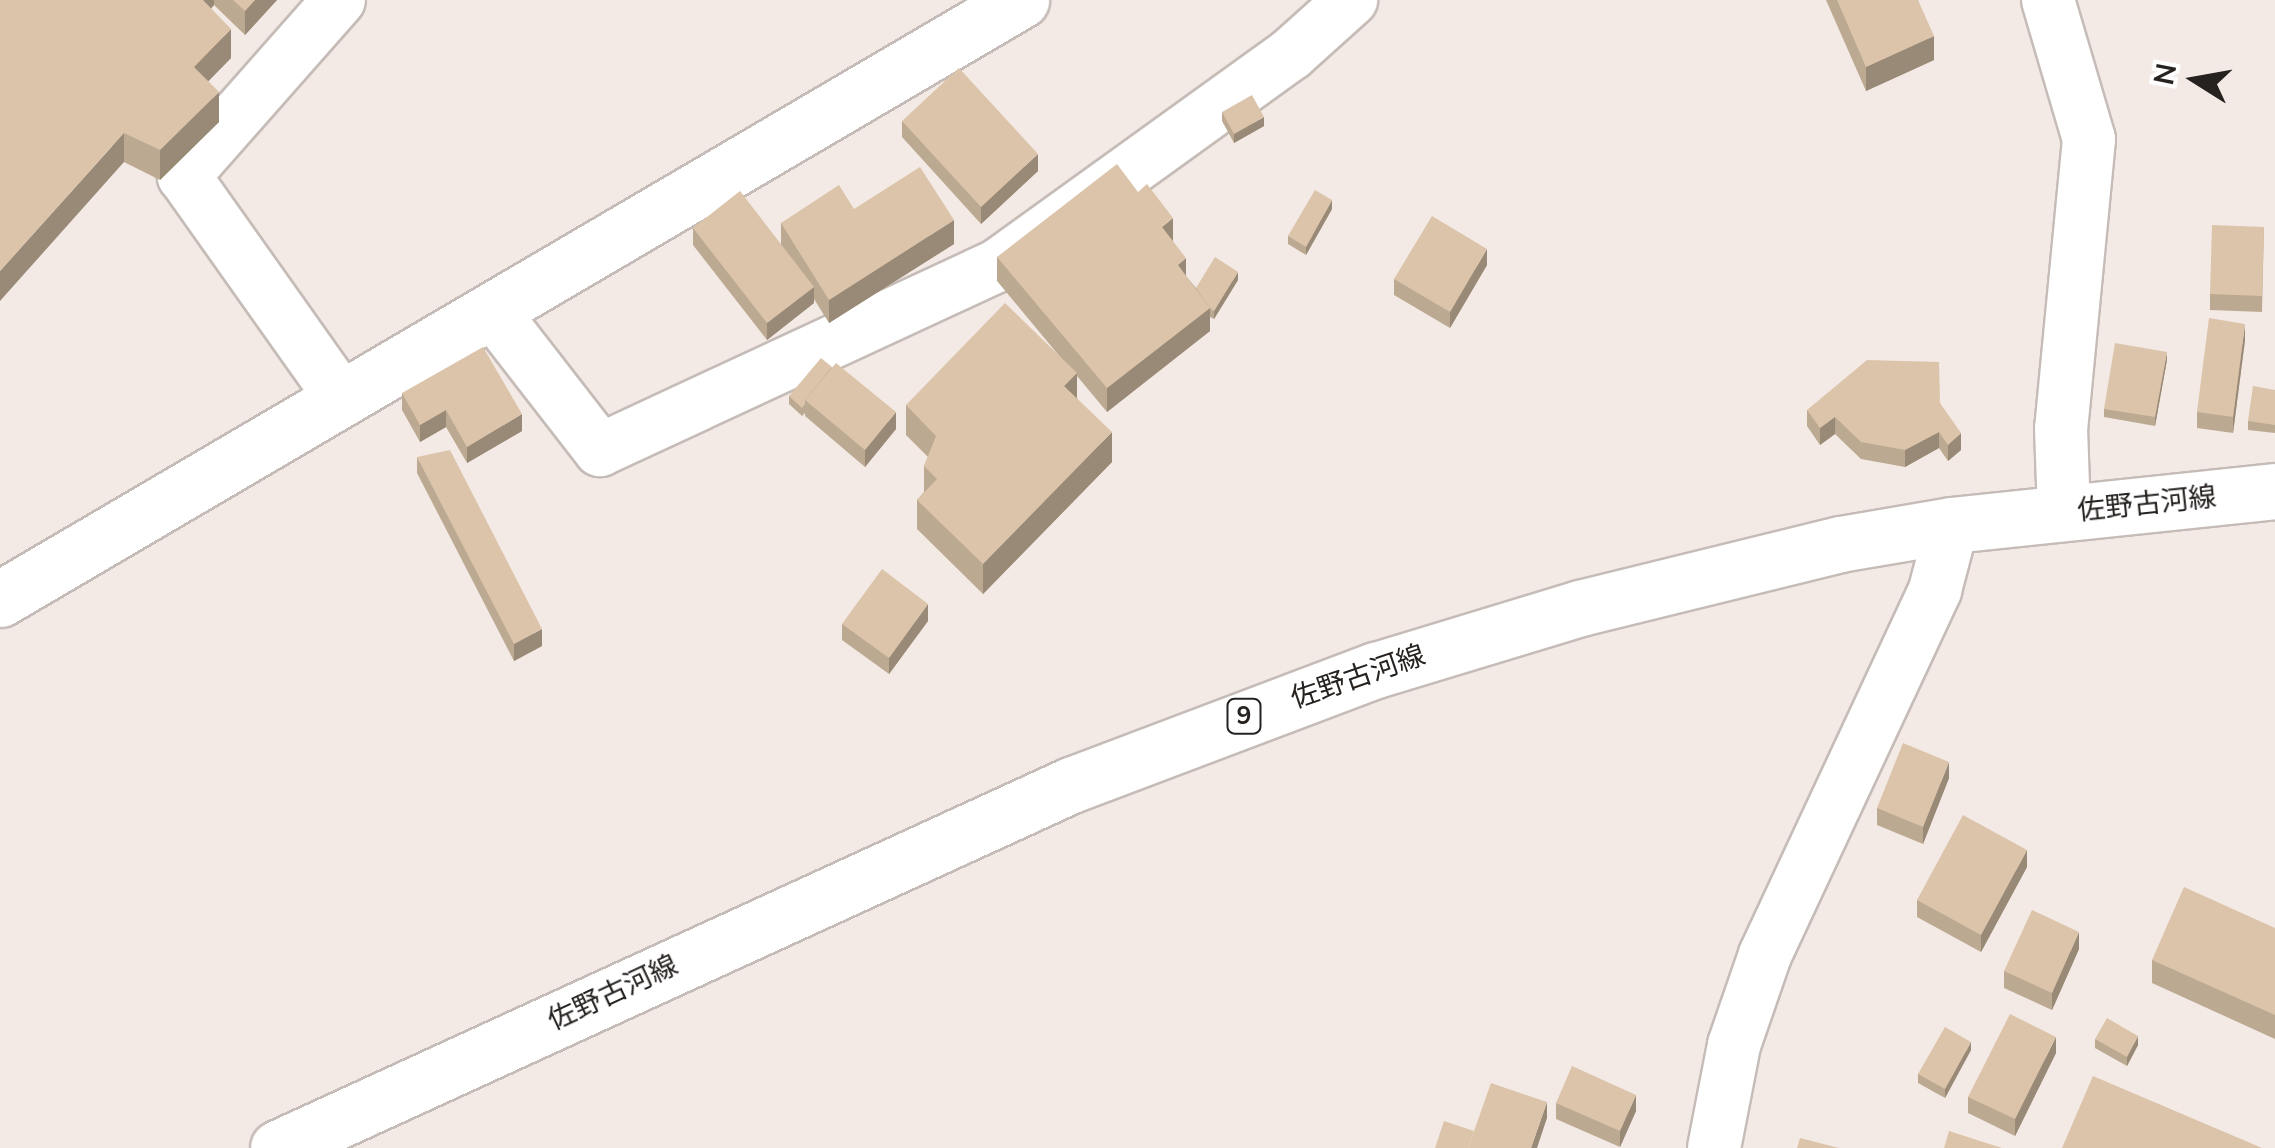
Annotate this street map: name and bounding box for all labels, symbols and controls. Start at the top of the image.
north arrow [2145,30,2245,130]
text: N [2145,60,2186,88]
street label: 佐野古河線 [2076,480,2218,528]
street label: 佐野古河線 [1286,638,1430,716]
road number: 9 [1226,696,1262,736]
street label: 佐野古河線 [542,948,684,1038]

